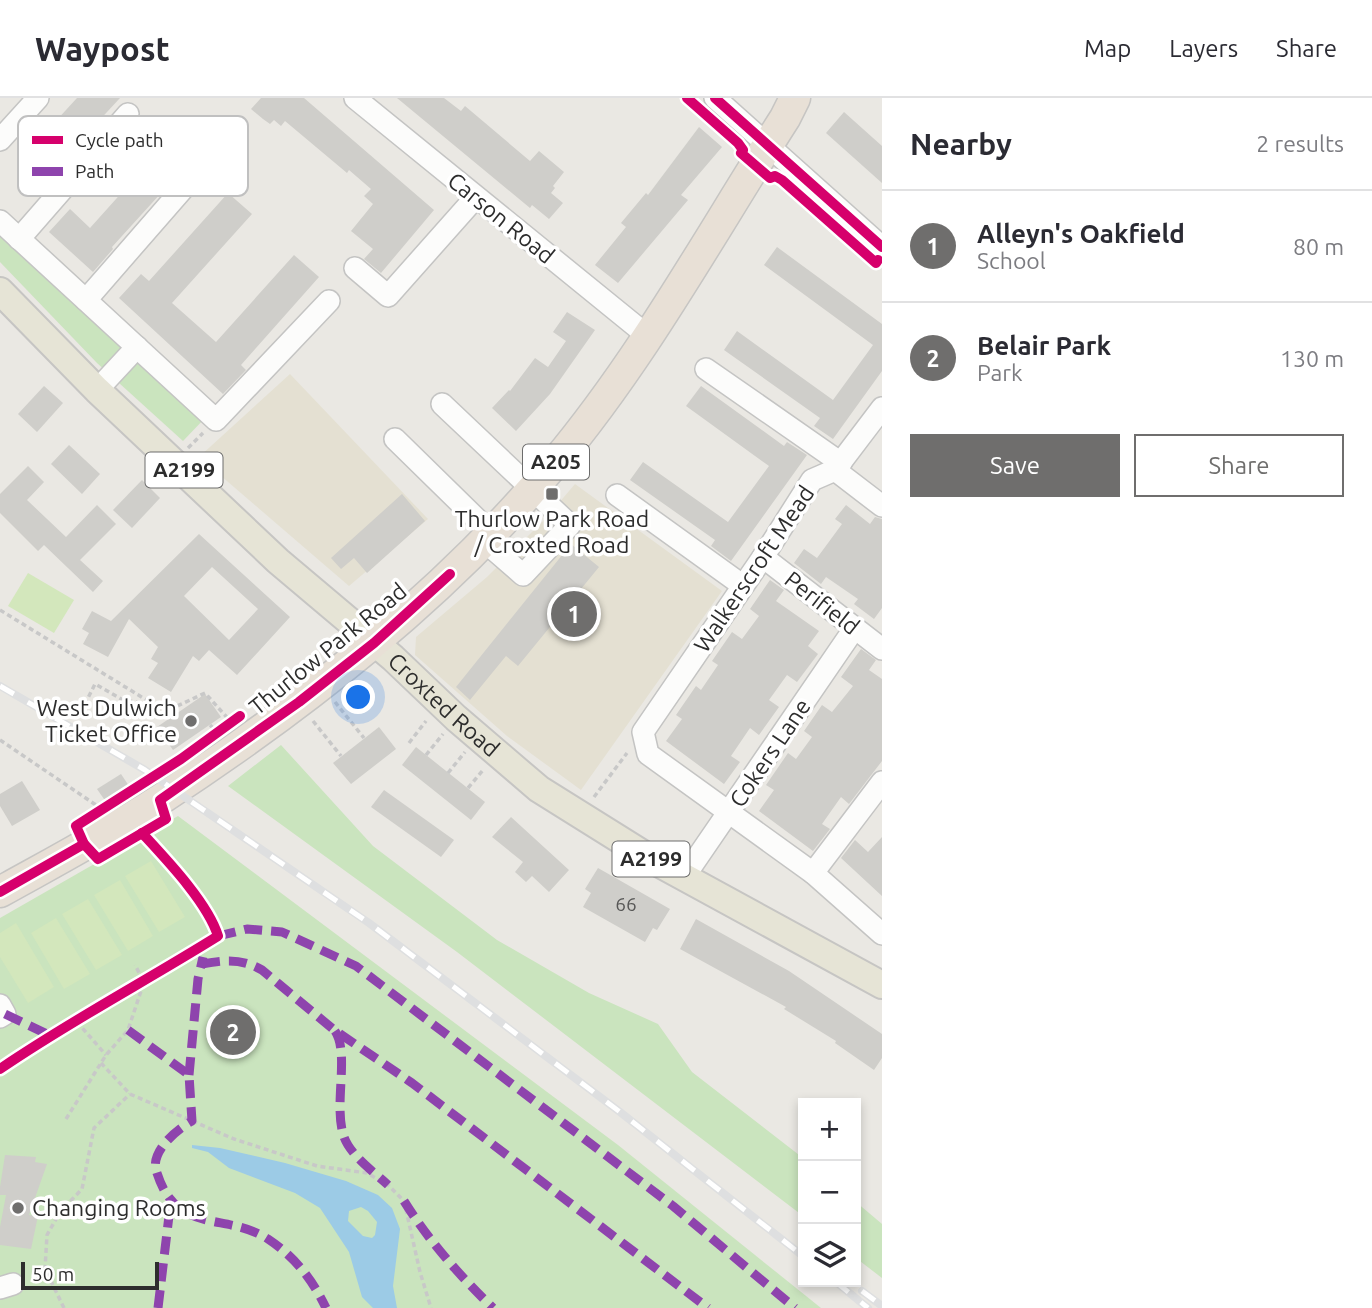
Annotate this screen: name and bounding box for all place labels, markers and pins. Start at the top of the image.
marker: Thurlow Park Road / Croxted Road [544,486,560,502]
place label: Thurlow Park Road / Croxted Road [455,506,649,557]
pin: 1 [551,588,597,640]
place label: West Dulwich Ticket Office [36,695,177,746]
marker: West Dulwich Ticket Office [183,713,199,729]
pin: 2 [210,1006,256,1058]
place label: Changing Rooms [32,1195,206,1220]
marker: Changing Rooms [10,1200,26,1216]

